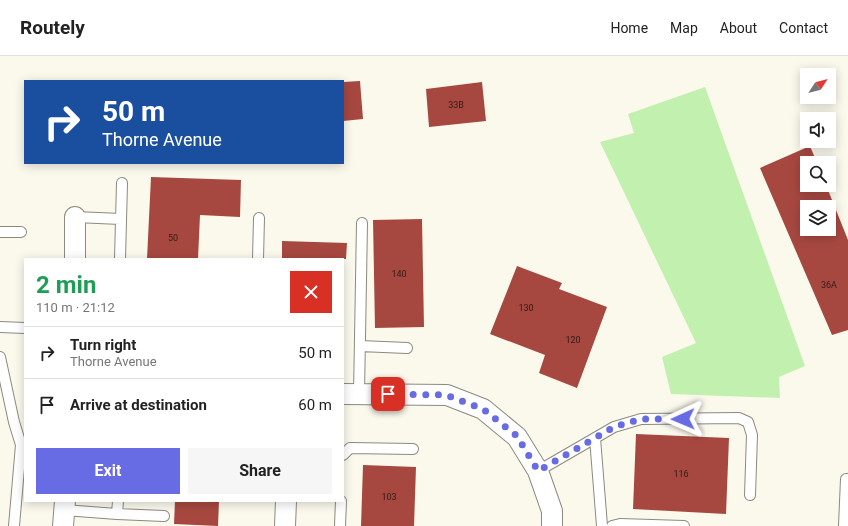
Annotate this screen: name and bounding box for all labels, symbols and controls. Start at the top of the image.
text: Routely [20,16,85,39]
text: Home [610,20,648,36]
text: Map [670,20,698,36]
text: About [720,20,757,36]
text: Contact [779,20,828,36]
north arrow [800,68,836,104]
map controls [800,68,836,236]
text: 50 m [102,95,165,128]
icon: right [36,96,88,148]
house number: 33B [448,100,464,110]
button: sound [800,112,836,148]
text: Thorne Avenue [102,129,222,150]
button: search [800,156,836,192]
button: layers [800,200,836,236]
house number: 50 [168,233,178,243]
house number: 140 [391,269,407,279]
text: 2 min [36,271,96,299]
button: close [290,271,332,313]
house number: 36A [821,280,837,290]
text: 110 m · 21:12 [36,300,115,315]
house number: 130 [518,303,534,313]
house number: 120 [565,335,581,345]
text: Turn right [70,336,136,354]
icon: right [36,342,58,364]
text: 50 m [298,344,332,362]
text: Thorne Avenue [70,354,157,369]
pin [371,377,405,411]
icon: arrive [377,383,399,405]
icon: arrive [36,394,58,416]
text: Arrive at destination [70,396,207,414]
text: 60 m [298,396,332,414]
position arrow [662,398,704,440]
button: Exit [36,448,180,494]
button: Share [188,448,332,494]
house number: 116 [673,469,689,479]
house number: 103 [381,492,397,502]

